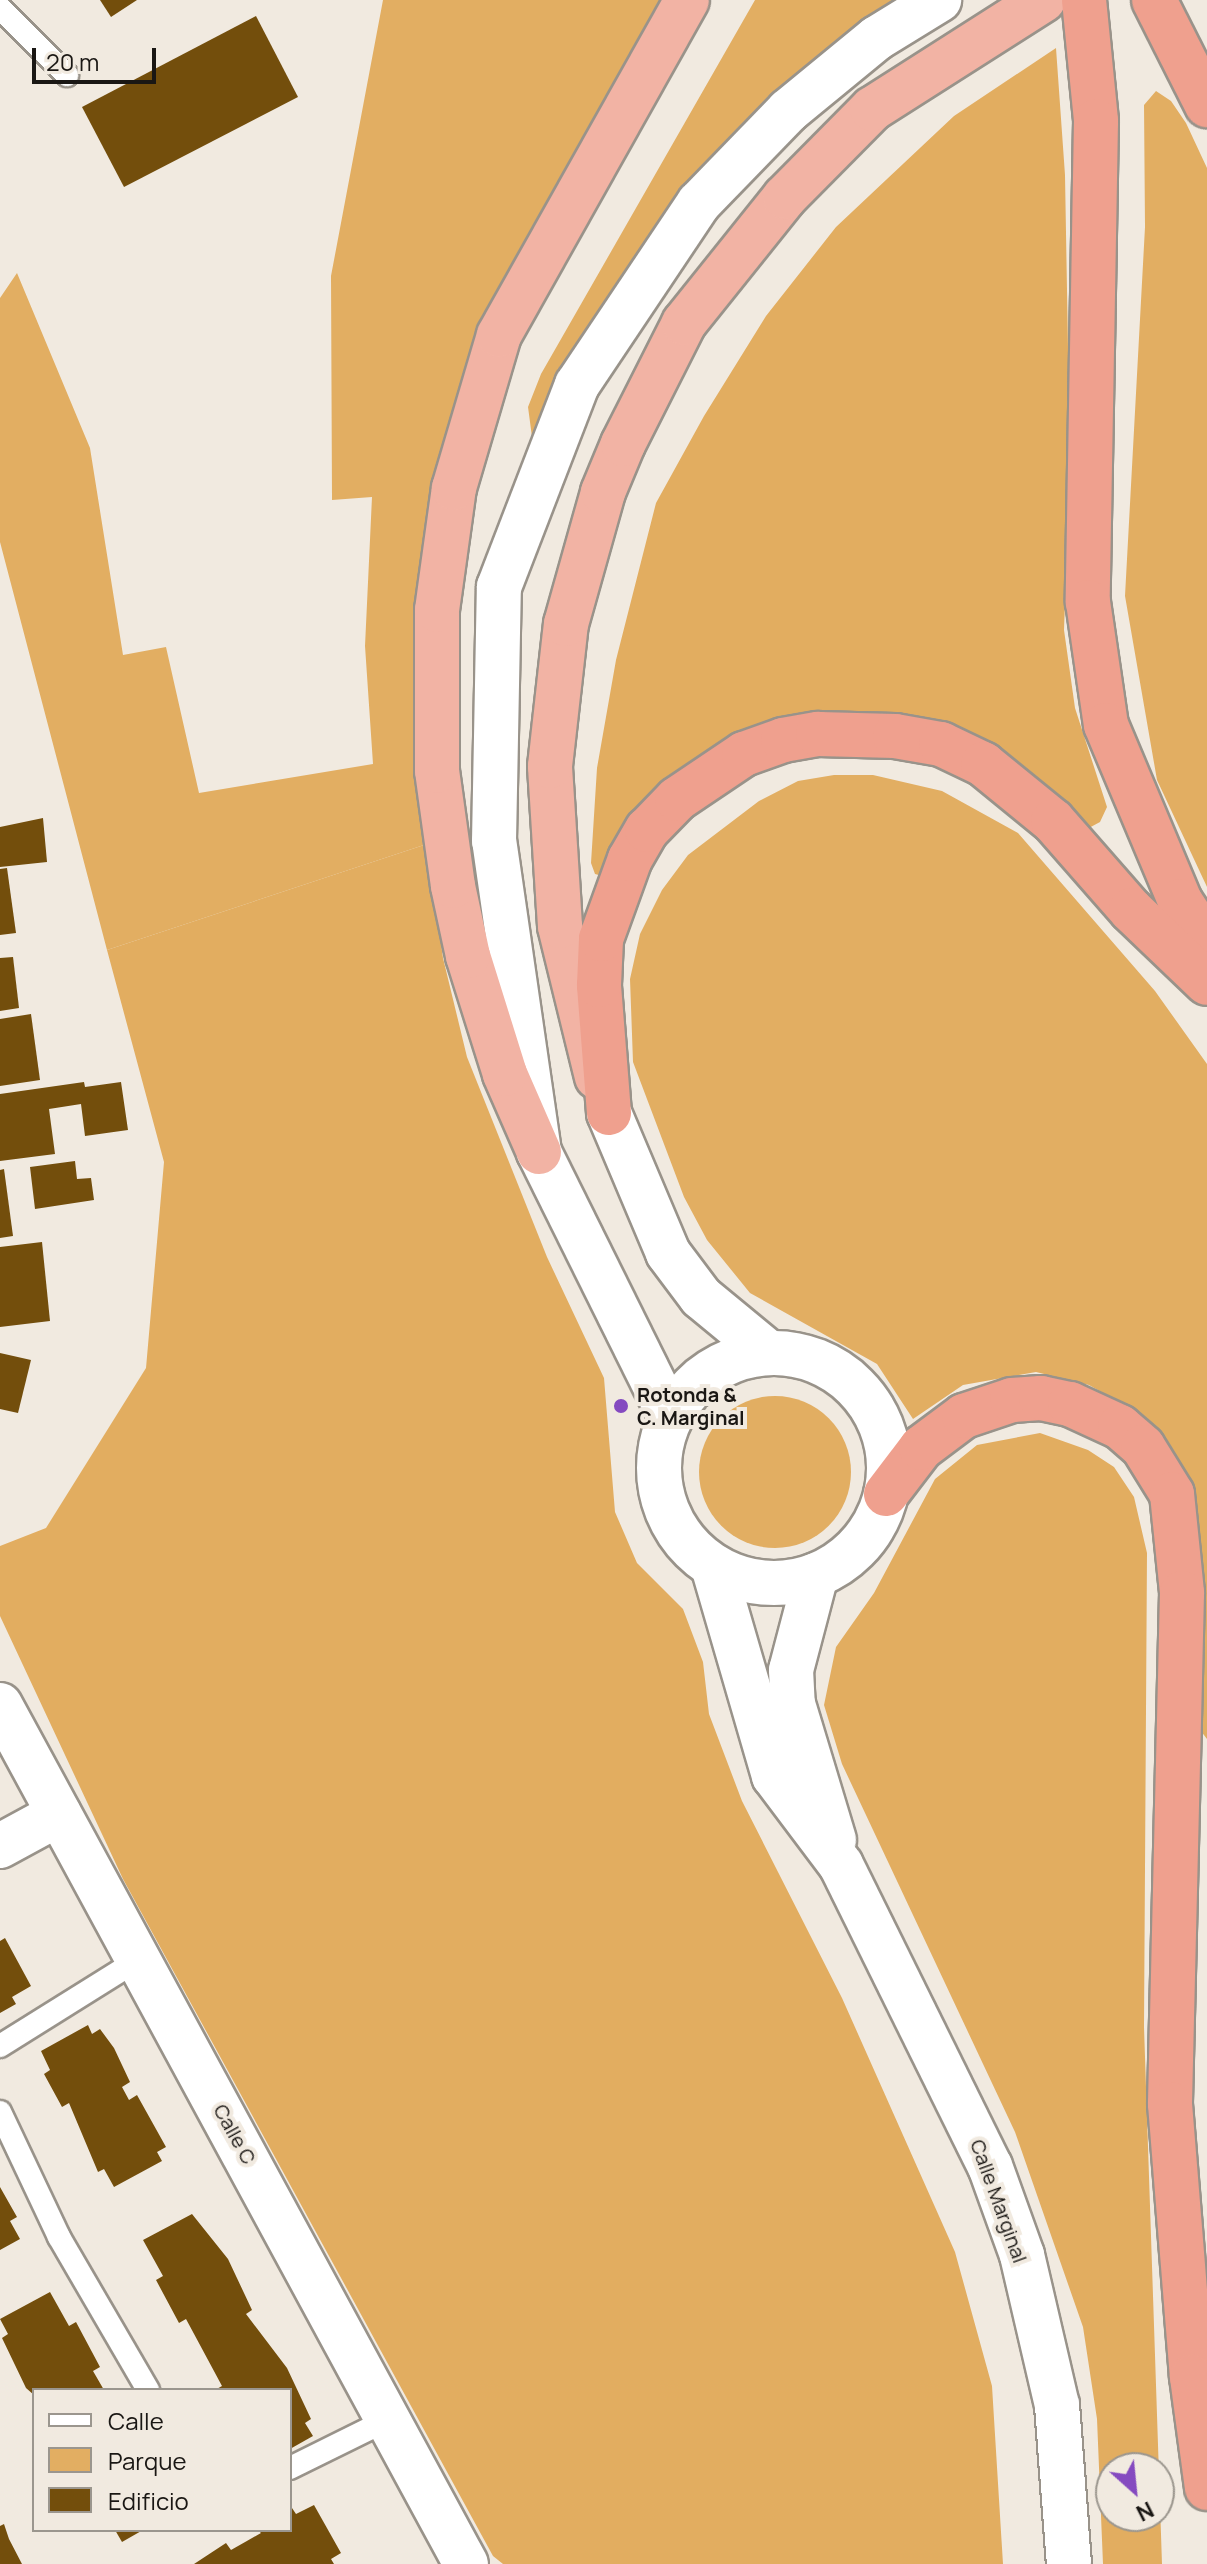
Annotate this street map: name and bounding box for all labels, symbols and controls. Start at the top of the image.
scale bar [36,32,160,82]
text: 20 m [46,45,99,78]
place label: Rotonda & C. Marginal [637,1382,745,1429]
marker: Rotonda & C. Marginal [612,1397,630,1415]
street label: Calle C [209,2100,261,2168]
street label: Calle Marginal [966,2136,1032,2266]
legend [32,2388,292,2532]
text: Calle [108,2404,164,2437]
text: Parque [108,2444,186,2477]
north arrow [1095,2452,1175,2532]
text: Edificio [108,2484,189,2517]
text: N [1131,2495,1159,2529]

